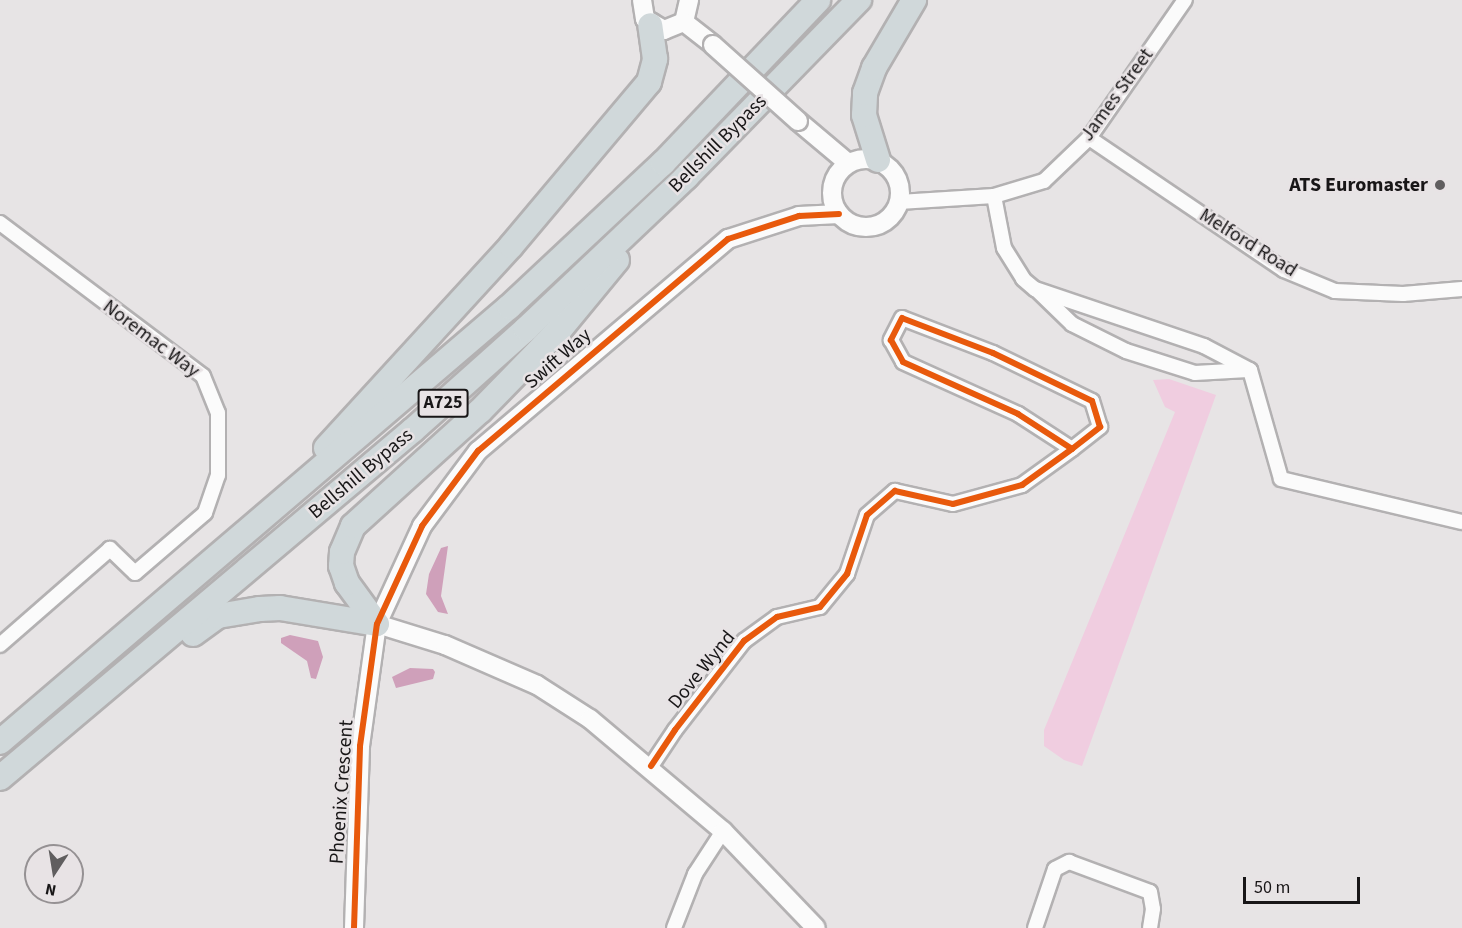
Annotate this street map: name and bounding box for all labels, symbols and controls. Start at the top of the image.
street label: James Street [1075,44,1159,146]
street label: Bellshill Bypass [664,90,772,198]
place label: ATS Euromaster [1289,173,1428,197]
marker: ATS Euromaster [1433,178,1447,192]
street label: Melford Road [1195,203,1301,283]
street label: Noremac Way [98,295,204,383]
street label: Swift Way [520,323,596,395]
road number: A725 [418,388,468,418]
street label: Bellshill Bypass [304,423,418,525]
street label: Dove Wynd [663,626,741,714]
street label: Phoenix Crescent [325,719,359,865]
north arrow [24,844,84,904]
scale bar [1246,865,1363,903]
text: 50 m [1254,875,1290,900]
text: N [43,878,58,902]

